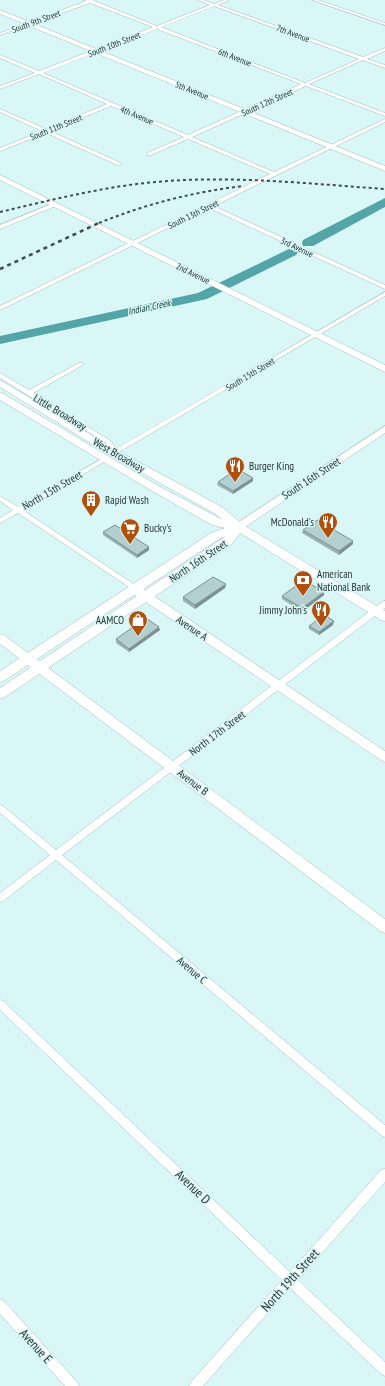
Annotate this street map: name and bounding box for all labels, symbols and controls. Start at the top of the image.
street label: South 9th Street [10,7,62,35]
street label: 7th Avenue [275,22,312,44]
street label: South 10th Street [86,29,142,59]
street label: 6th Avenue [217,46,254,68]
street label: 5th Avenue [174,78,211,102]
street label: South 12th Street [240,86,295,118]
street label: 4th Avenue [119,103,155,127]
street label: South 11th Street [28,111,84,142]
street label: South 13th Street [166,197,221,231]
street label: 3rd Avenue [279,235,315,259]
street label: 2nd Avenue [174,260,212,286]
water label: Indian Creek [127,296,172,318]
street label: South 15th Street [224,355,277,393]
street label: Little Broadway [31,391,90,434]
street label: West Broadway [90,435,148,476]
street label: South 16th Street [279,454,343,502]
restaurant icon: Burger King [224,455,246,483]
place label: Burger King [249,459,294,473]
street label: North 15th Street [19,467,85,513]
building icon: Rapid Wash [80,489,102,517]
place label: Rapid Wash [105,493,149,507]
restaurant icon: McDonald's [317,511,339,539]
place label: McDonald's [271,515,314,529]
supermarket icon: Bucky's [119,517,141,545]
place label: Bucky's [144,521,172,535]
street label: North 16th Street [166,536,230,586]
place label: American National Bank [317,567,371,594]
bank icon: American National Bank [292,569,314,597]
restaurant icon: Jimmy John's [310,599,332,627]
place label: Jimmy John's [258,603,307,617]
shop icon: AAMCO [127,609,149,637]
street label: Avenue A [174,612,211,644]
place label: AAMCO [96,613,124,627]
street label: North 17th Street [186,707,248,759]
street label: Avenue B [175,766,211,798]
street label: Avenue C [174,953,210,987]
street label: Avenue D [172,1166,214,1208]
street label: North 19th Street [257,1245,323,1315]
street label: Avenue E [16,1325,56,1367]

